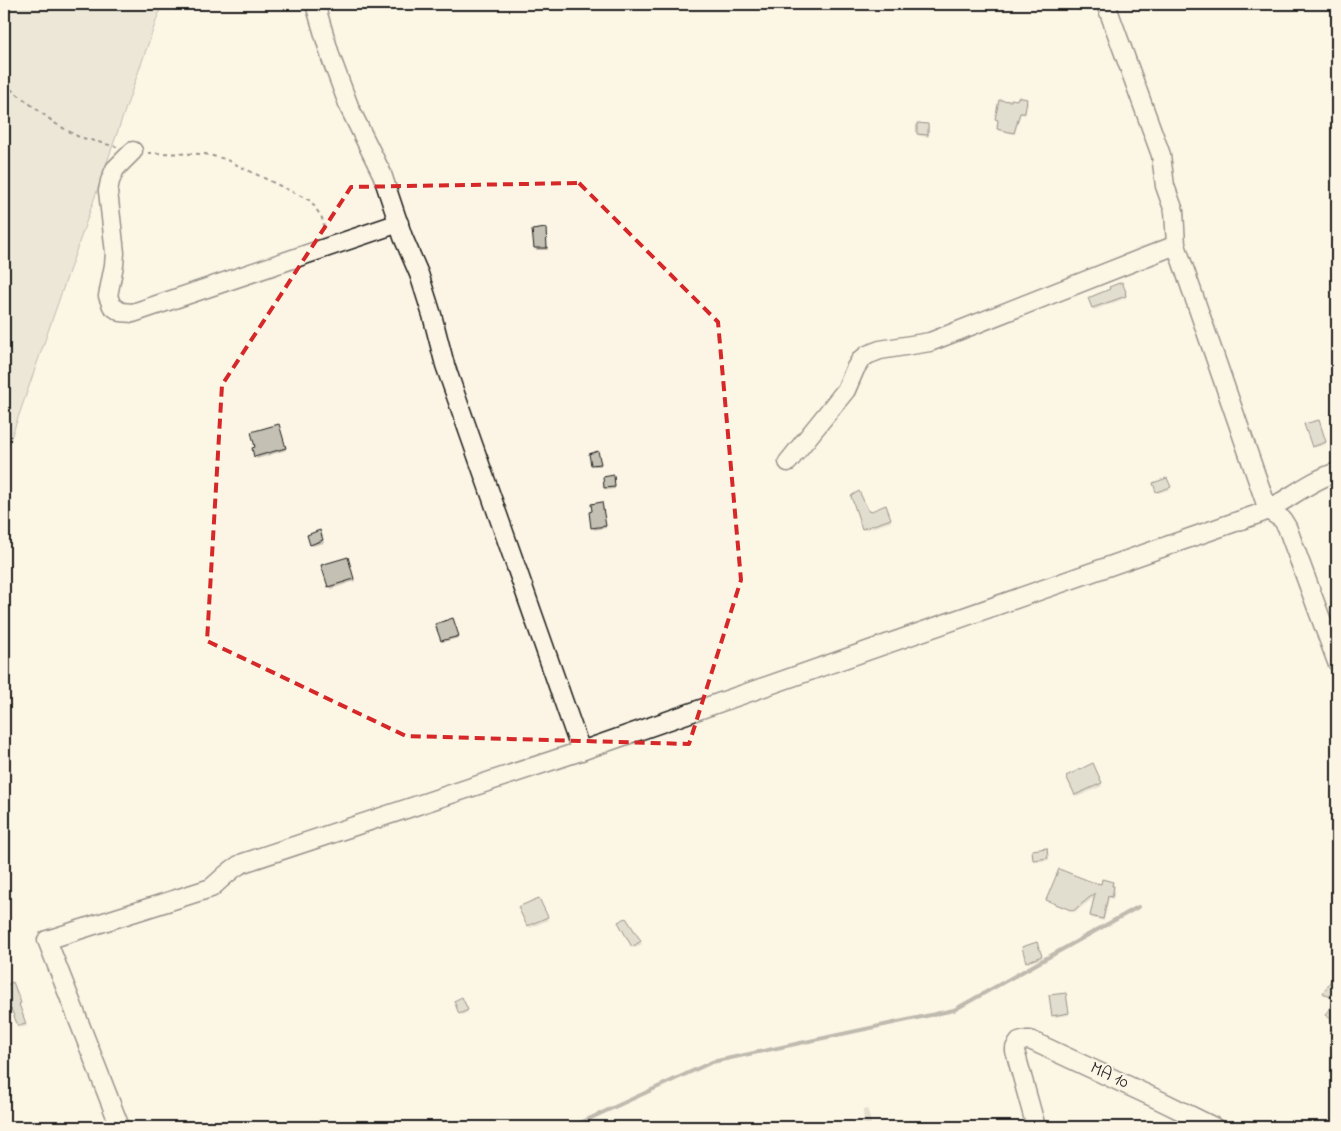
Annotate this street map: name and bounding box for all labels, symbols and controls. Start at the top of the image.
street label: MA 10 [1085,1056,1133,1096]

